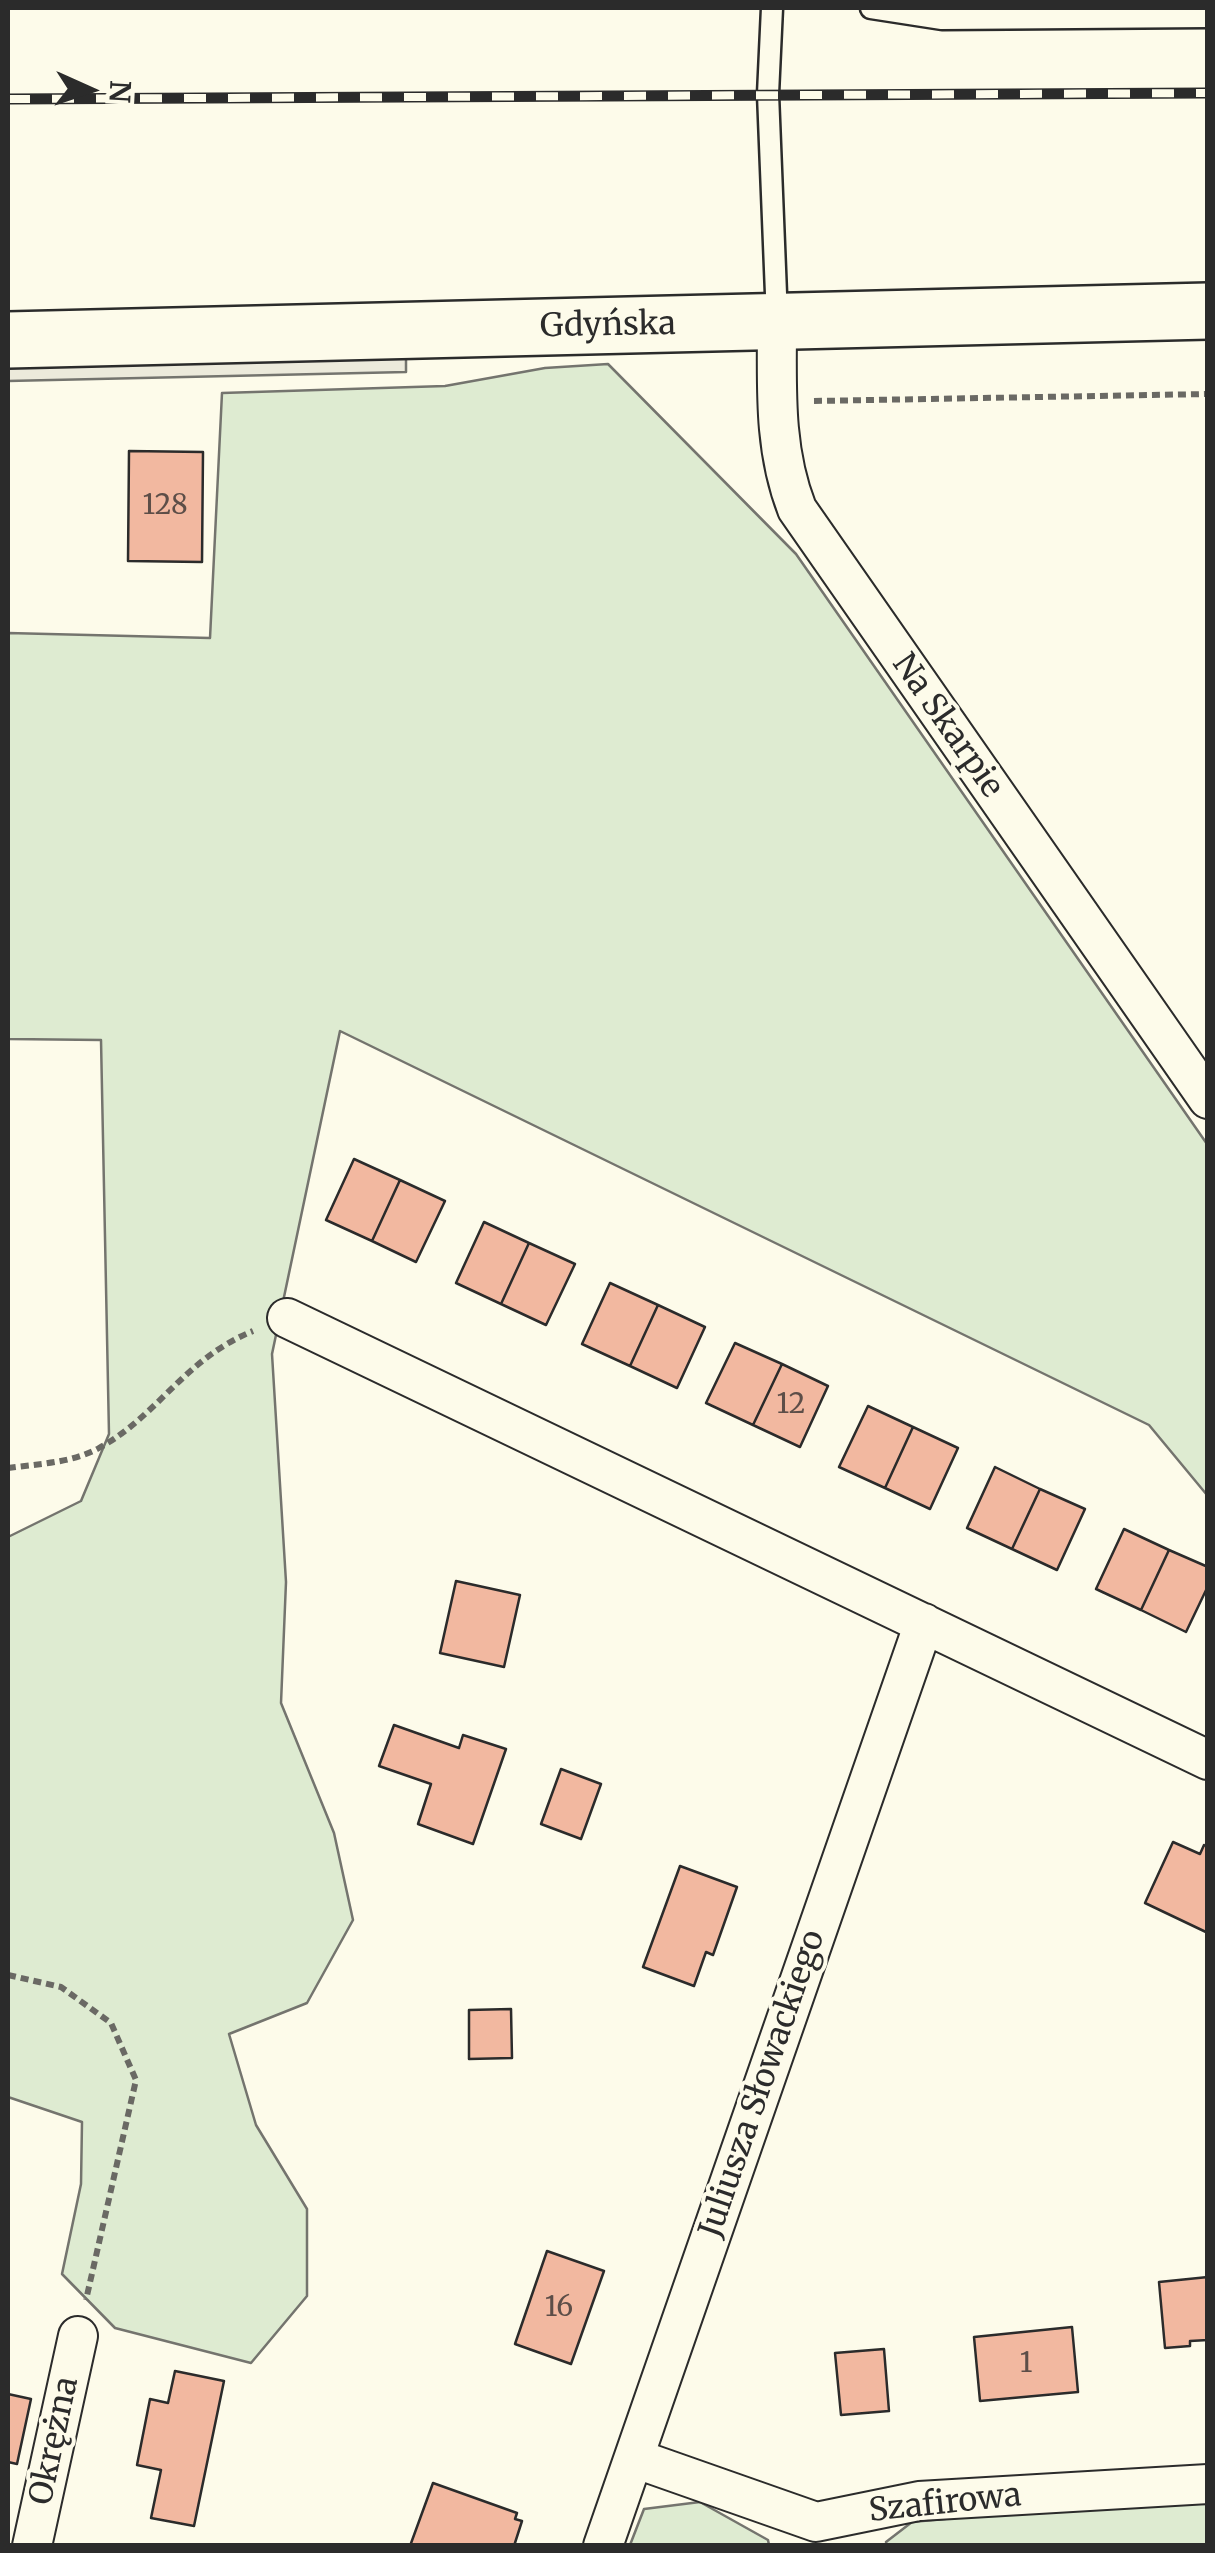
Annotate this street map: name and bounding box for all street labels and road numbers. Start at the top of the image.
street label: Gdyńska [540,306,676,346]
street label: Na Skarpie [884,647,1010,805]
street label: Juliusza Słowackiego [692,1925,834,2243]
street label: Okrężna [23,2374,87,2508]
street label: Szafirowa [867,2477,1023,2531]

